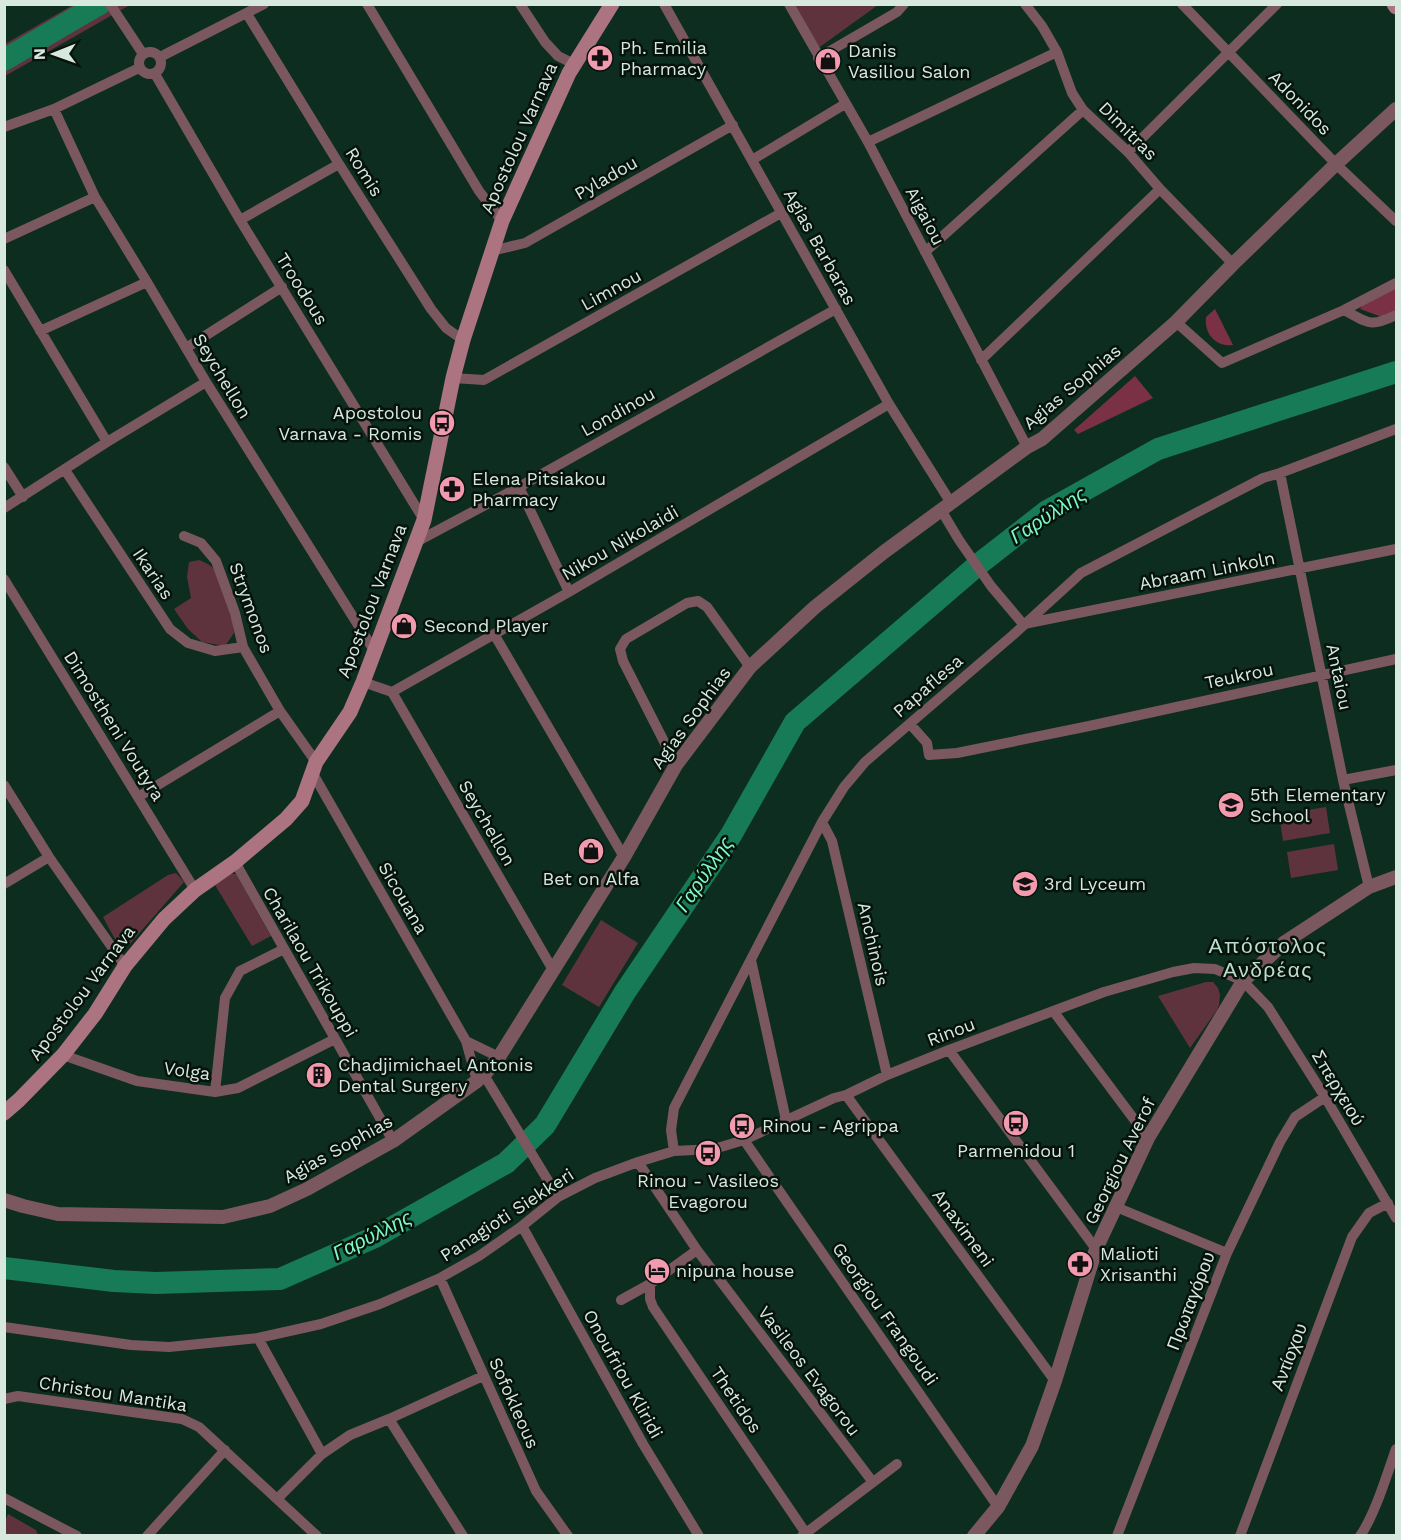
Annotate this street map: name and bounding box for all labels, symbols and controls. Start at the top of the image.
north arrow [24,24,84,84]
place label: Ph. Emilia Pharmacy [620,37,707,79]
place label: Danis Vasiliou Salon [848,40,970,82]
pharmacy icon: Ph. Emilia Pharmacy [585,43,615,73]
shop icon: Danis Vasiliou Salon [813,46,843,76]
text: N [30,48,49,60]
street label: Apostolou Varnava [476,59,561,217]
street label: Adonidos [1265,66,1336,139]
street label: Dimitras [1095,97,1162,164]
street label: Romis [341,143,388,200]
street label: Pyladou [571,151,641,204]
street label: Aigaiou [901,183,950,249]
street label: Agias Barbaras [780,185,861,309]
street label: Troodous [272,249,333,329]
street label: Limnou [577,264,645,315]
street label: Seychellon [189,329,256,422]
street label: Agias Sophias [1018,340,1125,434]
street label: Londinou [577,383,659,441]
place label: Apostolou Varnava - Romis [279,402,422,444]
bus stop icon: Apostolou Varnava - Romis [427,408,457,438]
place label: Elena Pitsiakou Pharmacy [472,468,606,510]
pharmacy icon: Elena Pitsiakou Pharmacy [437,474,467,504]
water label: Γαρύλλης [1005,481,1091,548]
street label: Nikou Nikolaidi [558,501,682,584]
street label: Apostolou Varnava [332,521,411,681]
street label: Ikarias [129,544,178,603]
street label: Abraam Linkoln [1137,547,1277,594]
street label: Strymonos [225,560,278,656]
shop icon: Second Player [389,611,419,641]
place label: Second Player [424,615,549,636]
street label: Antaiou [1322,642,1357,712]
street label: Dimostheni Voutyra [60,647,169,804]
street label: Papaflesa [889,650,967,721]
street label: Teukrou [1203,658,1275,693]
street label: Agias Sophias [646,662,735,773]
street label: Seychellon [454,776,520,869]
place label: 5th Elementary School [1250,784,1386,826]
school or university icon: 5th Elementary School [1216,790,1246,820]
water label: Γαρύλλης [670,832,738,916]
shop icon: Bet on Alfa [576,836,606,866]
street label: Sicouana [374,858,432,938]
place label: Bet on Alfa [542,868,640,889]
school or university icon: 3rd Lyceum [1010,869,1040,899]
place label: 3rd Lyceum [1044,873,1146,894]
street label: Charilaou Trikouppi [259,883,362,1041]
street label: Anchinois [854,900,893,988]
street label: Apostolou Varnava [24,921,139,1064]
district label: Απόστολος Ανδρέας [1209,933,1327,982]
street label: Rinou [924,1013,978,1050]
street label: Σπερχειού [1308,1046,1369,1129]
place label: Chadjimichael Antonis Dental Surgery [338,1054,533,1096]
street label: Volga [162,1057,212,1084]
building icon: Chadjimichael Antonis Dental Surgery [304,1060,334,1090]
street label: Georgiou Averof [1080,1094,1159,1228]
bus stop icon: Parmenidou 1 [1001,1108,1031,1138]
street label: Agias Sophias [280,1110,396,1187]
bus stop icon: Rinou - Agrippa [727,1111,757,1141]
place label: Rinou - Agrippa [762,1115,899,1136]
bus stop icon: Rinou - Vasileos Evagorou [693,1138,723,1168]
place label: Parmenidou 1 [957,1140,1075,1161]
street label: Panagioti Siekkeri [436,1164,578,1266]
place label: Rinou - Vasileos Evagorou [637,1170,779,1212]
street label: Anaximeni [928,1185,999,1271]
water label: Γαρύλλης [328,1205,416,1265]
street label: Georgiou Frangoudi [828,1238,943,1389]
place label: Malioti Xrisanthi [1100,1243,1177,1285]
pharmacy icon: Malioti Xrisanthi [1065,1249,1095,1279]
street label: Πρωταγόρου [1162,1249,1219,1353]
hotel icon: nipuna house [642,1256,672,1286]
place label: nipuna house [676,1260,794,1281]
street label: Vasileos Evagorou [754,1302,865,1440]
street label: Onoufriou Kliridi [579,1306,668,1442]
street label: Αντίοχου [1266,1320,1311,1393]
street label: Sofokleous [485,1354,544,1452]
street label: Thetidos [707,1362,766,1437]
street label: Christou Mantika [37,1371,189,1416]

